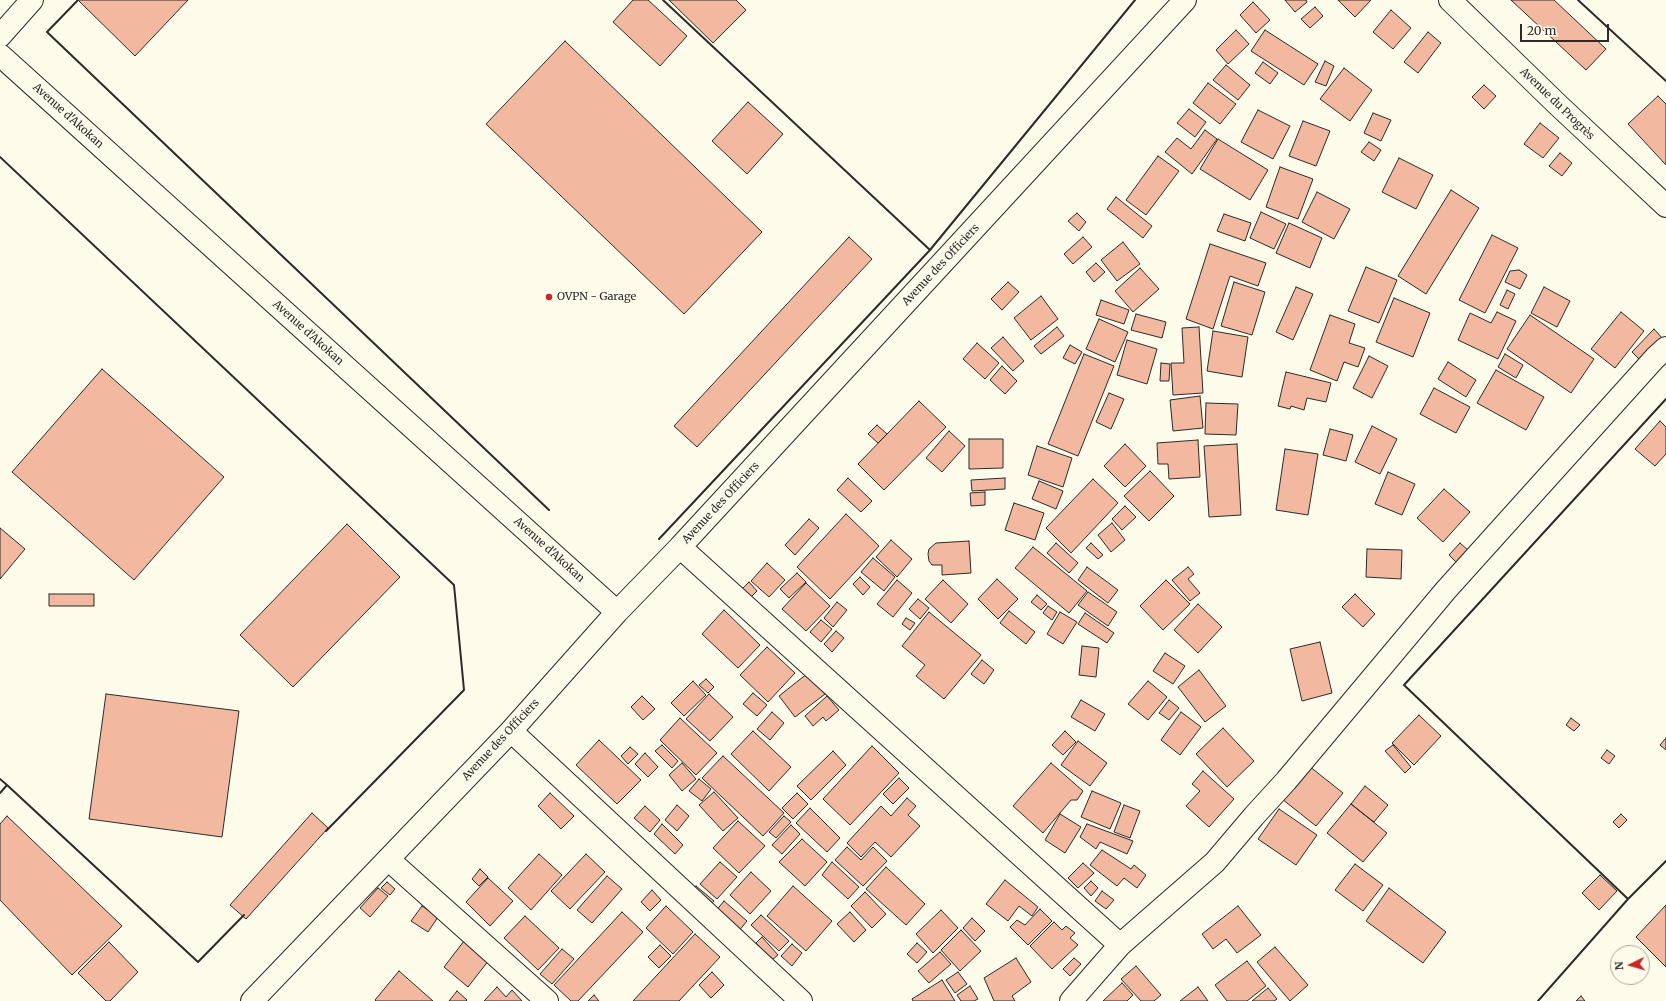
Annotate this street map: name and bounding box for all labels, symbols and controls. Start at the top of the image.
scale bar [1522,16,1611,42]
text: 20 m [1527,23,1556,38]
street label: Avenue du Progrès [1517,65,1597,143]
street label: Avenue d'Akokan [30,81,106,151]
street label: Avenue des Officiers [900,221,982,309]
place label: OVPN - Garage [557,290,636,304]
marker: OVPN - Garage [544,292,554,302]
street label: Avenue d'Akokan [270,298,346,368]
street label: Avenue des Officiers [680,459,762,547]
street label: Avenue d'Akokan [511,515,587,585]
street label: Avenue des Officiers [460,696,542,784]
north arrow [1610,945,1650,985]
text: N [1612,961,1626,971]

